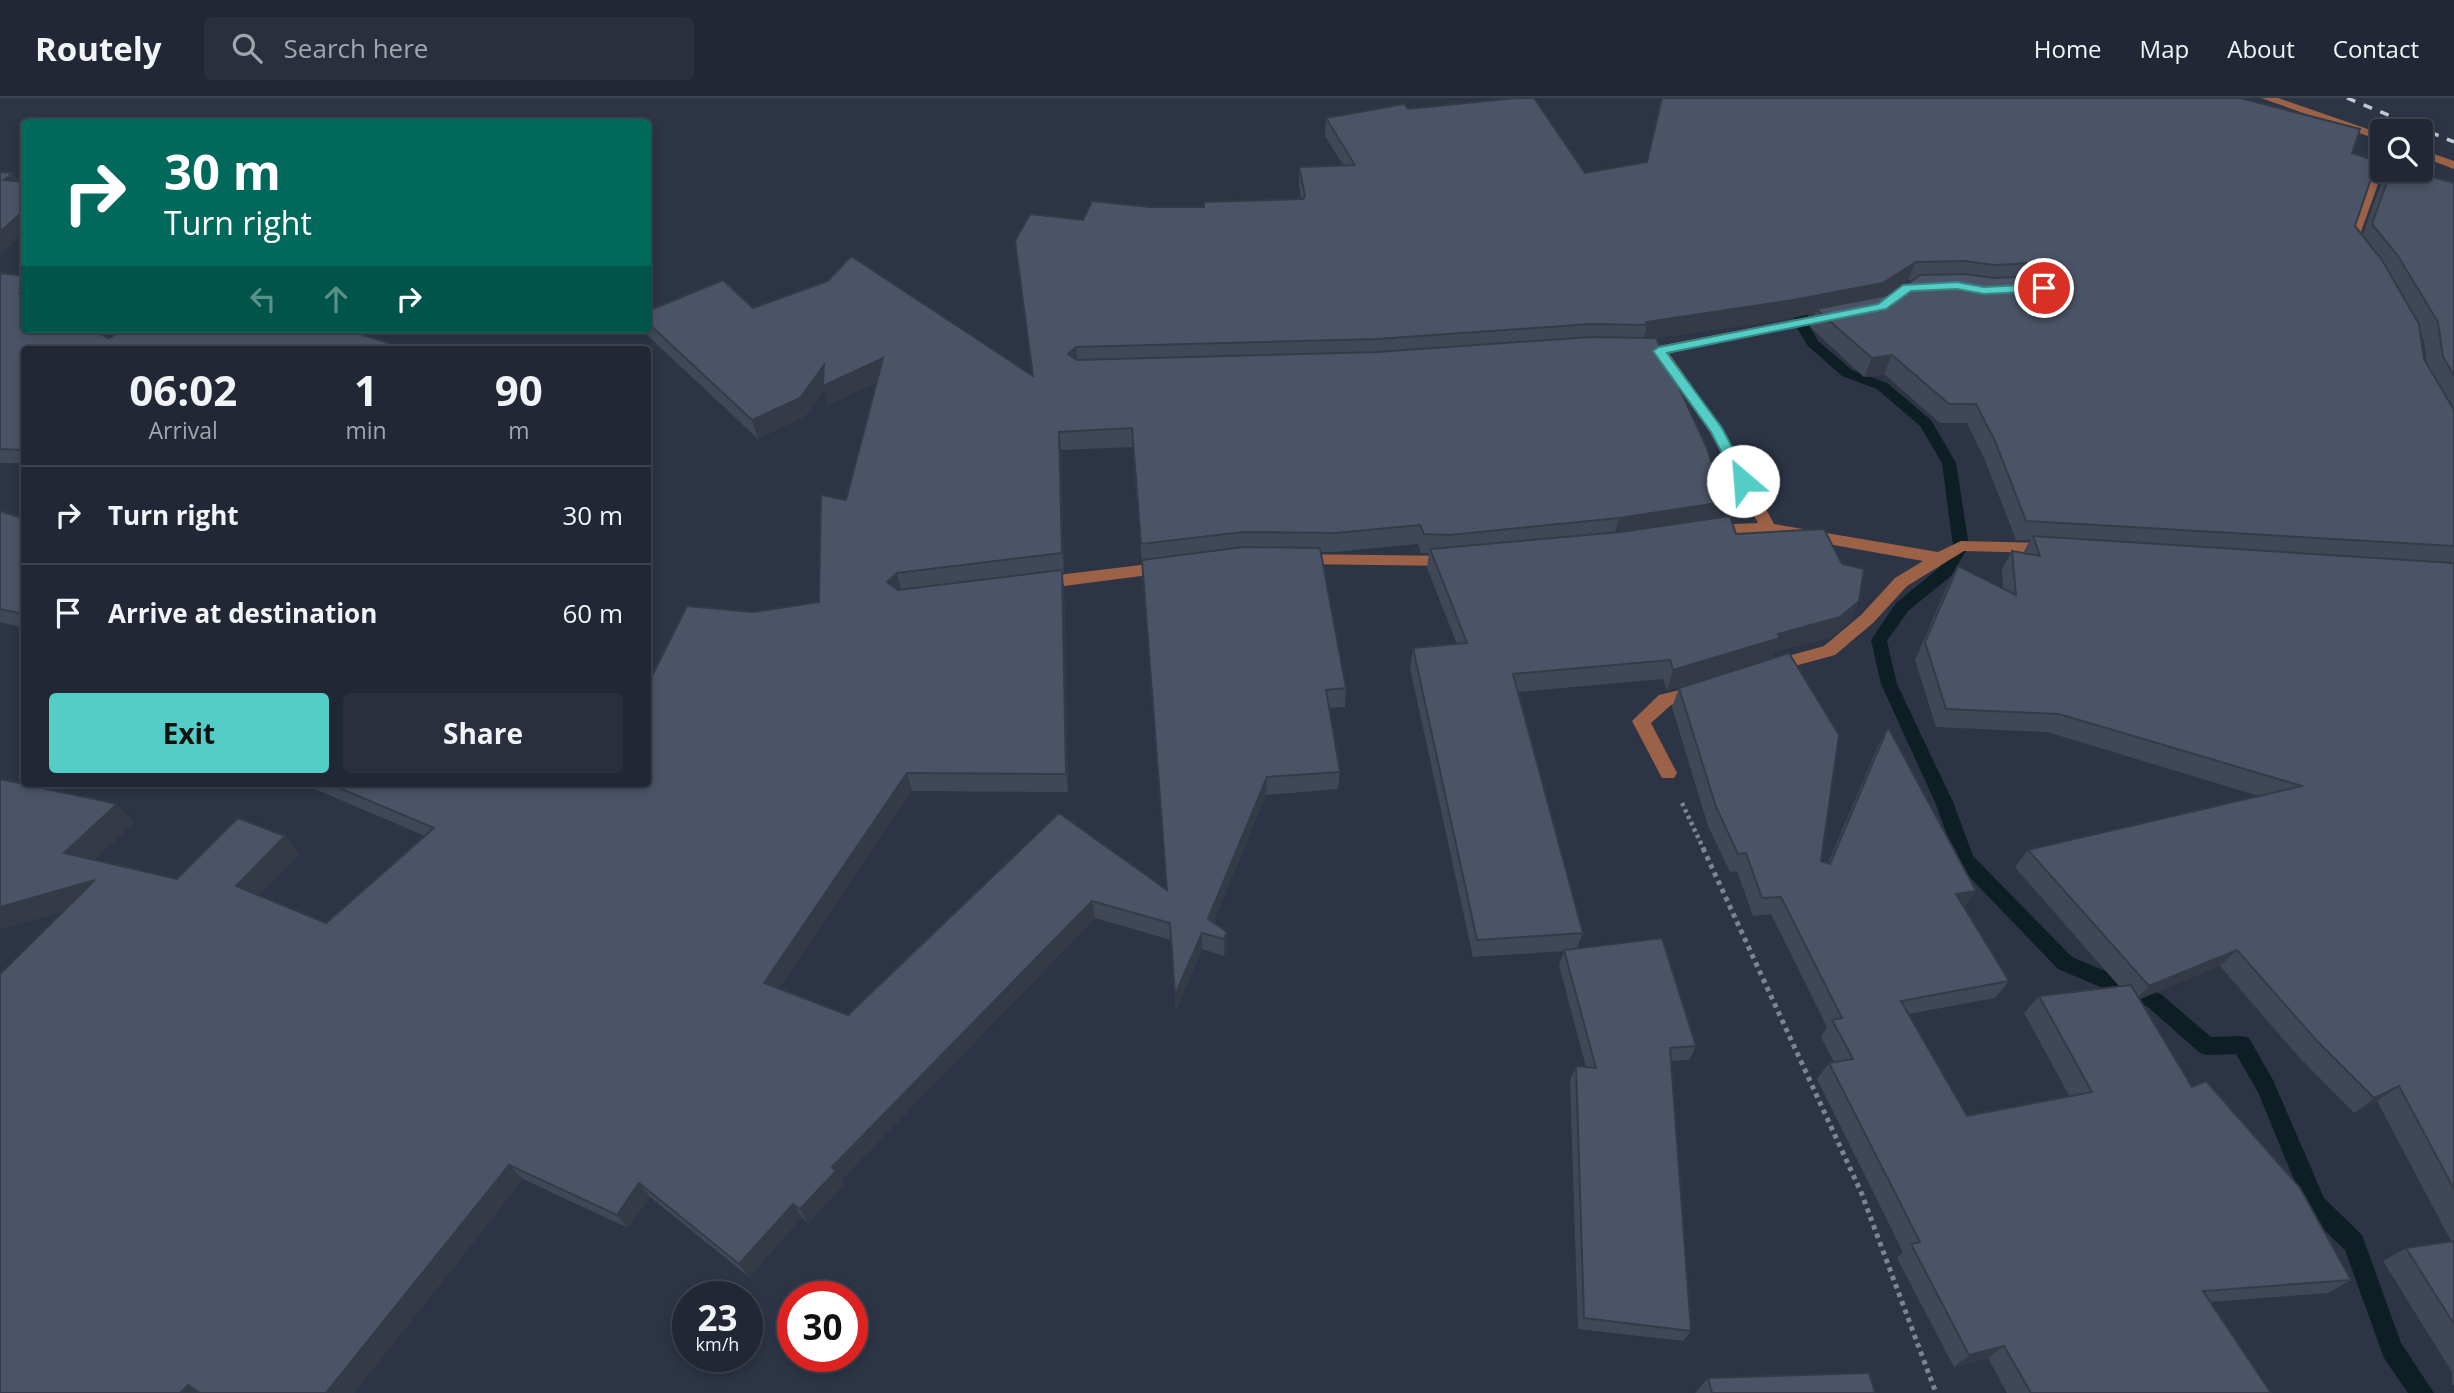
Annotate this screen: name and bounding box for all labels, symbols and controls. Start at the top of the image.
search box [204,17,694,80]
text: Routely [35,26,162,71]
icon: search [228,29,266,67]
text: Search here [284,30,428,66]
text: Home [2034,32,2102,65]
text: Map [2140,32,2189,65]
text: About [2227,32,2295,65]
text: Contact [2333,32,2419,65]
map controls [2370,119,2433,182]
button: search [2370,119,2433,182]
text: 30 m [164,138,281,204]
icon: right [49,147,140,238]
text: Turn right [164,201,312,244]
pin [2014,258,2074,318]
icon: arrive [2025,269,2063,307]
icon: left [244,280,282,318]
icon: ahead [317,280,355,318]
icon: right [390,280,428,318]
text: 06:02 [129,361,237,418]
text: 1 [354,361,378,418]
text: 90 [495,361,543,418]
text: Arrival [149,414,218,446]
text: min [345,414,387,446]
text: m [508,414,529,446]
position arrow [1706,444,1780,518]
icon: right [49,496,87,534]
text: Turn right [108,497,239,533]
text: 30 m [562,497,623,533]
icon: arrive [49,594,87,632]
text: Arrive at destination [108,595,377,631]
text: 60 m [562,595,623,631]
button: Exit [49,693,329,773]
button: Share [343,693,623,773]
speed limit sign: 30 [777,1281,868,1372]
text: 23 [697,1294,738,1341]
text: km/h [696,1332,739,1356]

